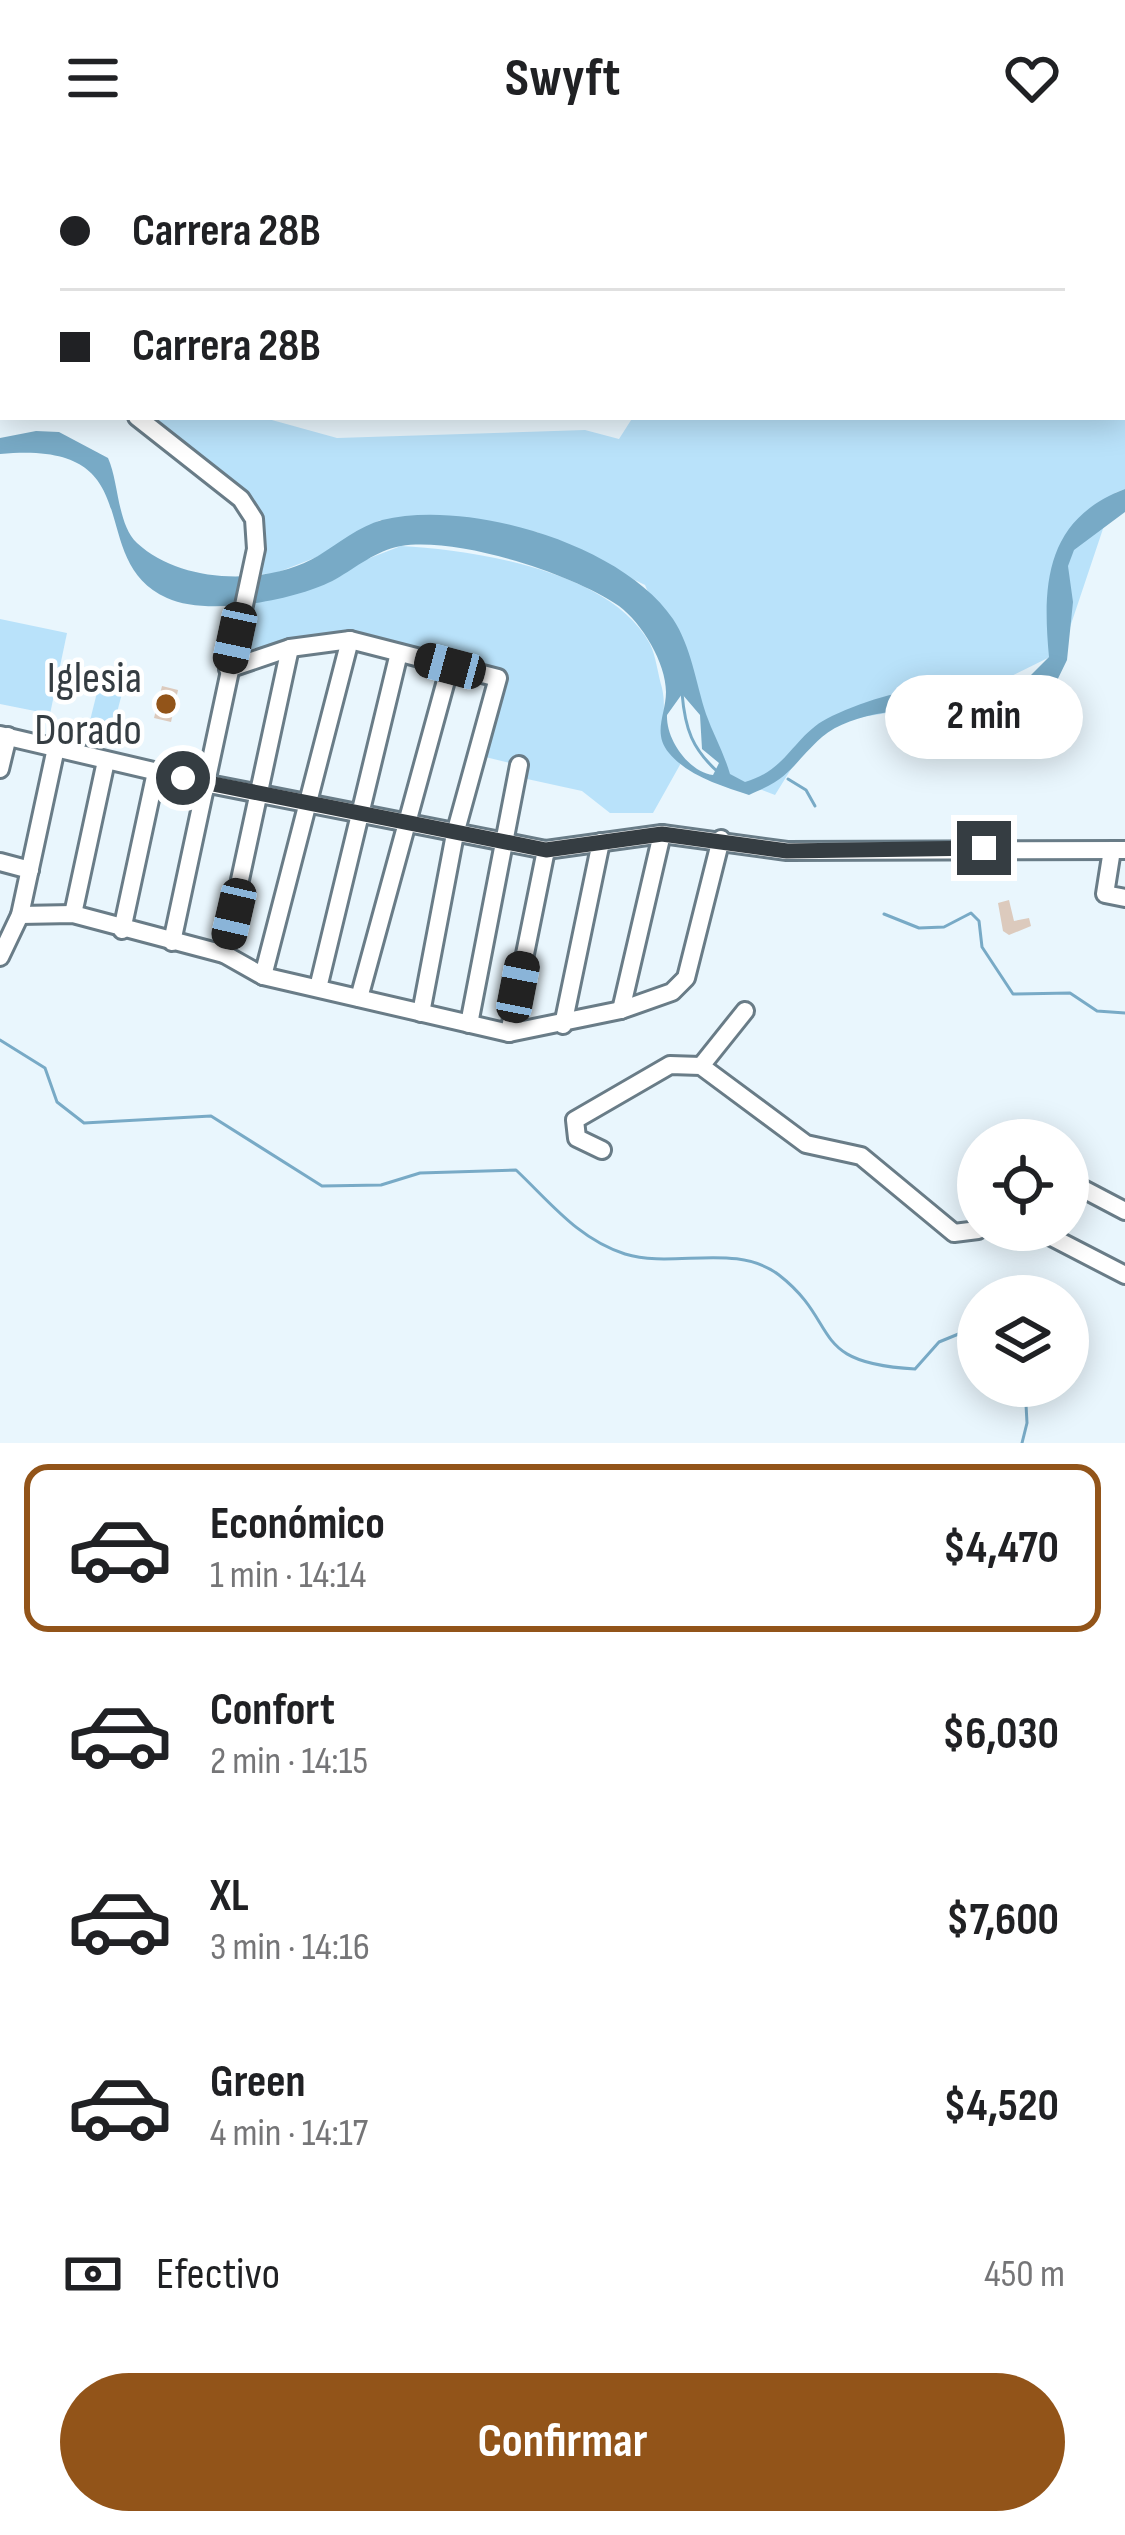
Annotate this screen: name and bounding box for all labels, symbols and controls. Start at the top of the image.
icon: menu [60,45,126,111]
icon: heart [999,45,1065,111]
text: Swyft [505,46,620,111]
text: Carrera 28B [132,204,321,259]
text: Carrera 28B [132,319,321,374]
car [210,599,260,677]
car [411,639,489,693]
place label: Iglesia Dorado [34,651,142,758]
callout: 2 min [885,674,1083,758]
marker: Iglesia Dorado [153,691,179,717]
text: 2 min [947,693,1021,740]
route start [156,751,210,805]
route end [957,821,1011,875]
car [208,875,260,953]
car [493,948,543,1026]
map controls [957,1119,1089,1407]
button: locate [957,1119,1089,1251]
button: layers [957,1275,1089,1407]
icon: car [66,1494,174,1602]
text: Económico [210,1497,385,1552]
text: $4,470 [943,1521,1059,1576]
text: 1 min · 14:14 [210,1552,366,1599]
icon: car [66,1680,174,1788]
text: Confort [210,1683,335,1738]
text: $6,030 [942,1707,1059,1762]
text: 2 min · 14:15 [210,1738,368,1785]
icon: car [66,1866,174,1974]
text: XL [210,1869,249,1924]
text: $7,600 [946,1893,1059,1948]
text: 3 min · 14:16 [210,1924,370,1971]
icon: car [66,2052,174,2160]
text: Green [210,2055,306,2110]
text: $4,520 [943,2079,1059,2134]
text: 4 min · 14:17 [210,2110,368,2157]
icon: cash [60,2241,126,2307]
text: Efectivo [156,2247,280,2302]
text: 450 m [984,2251,1065,2298]
button: Confirmar [60,2373,1065,2511]

